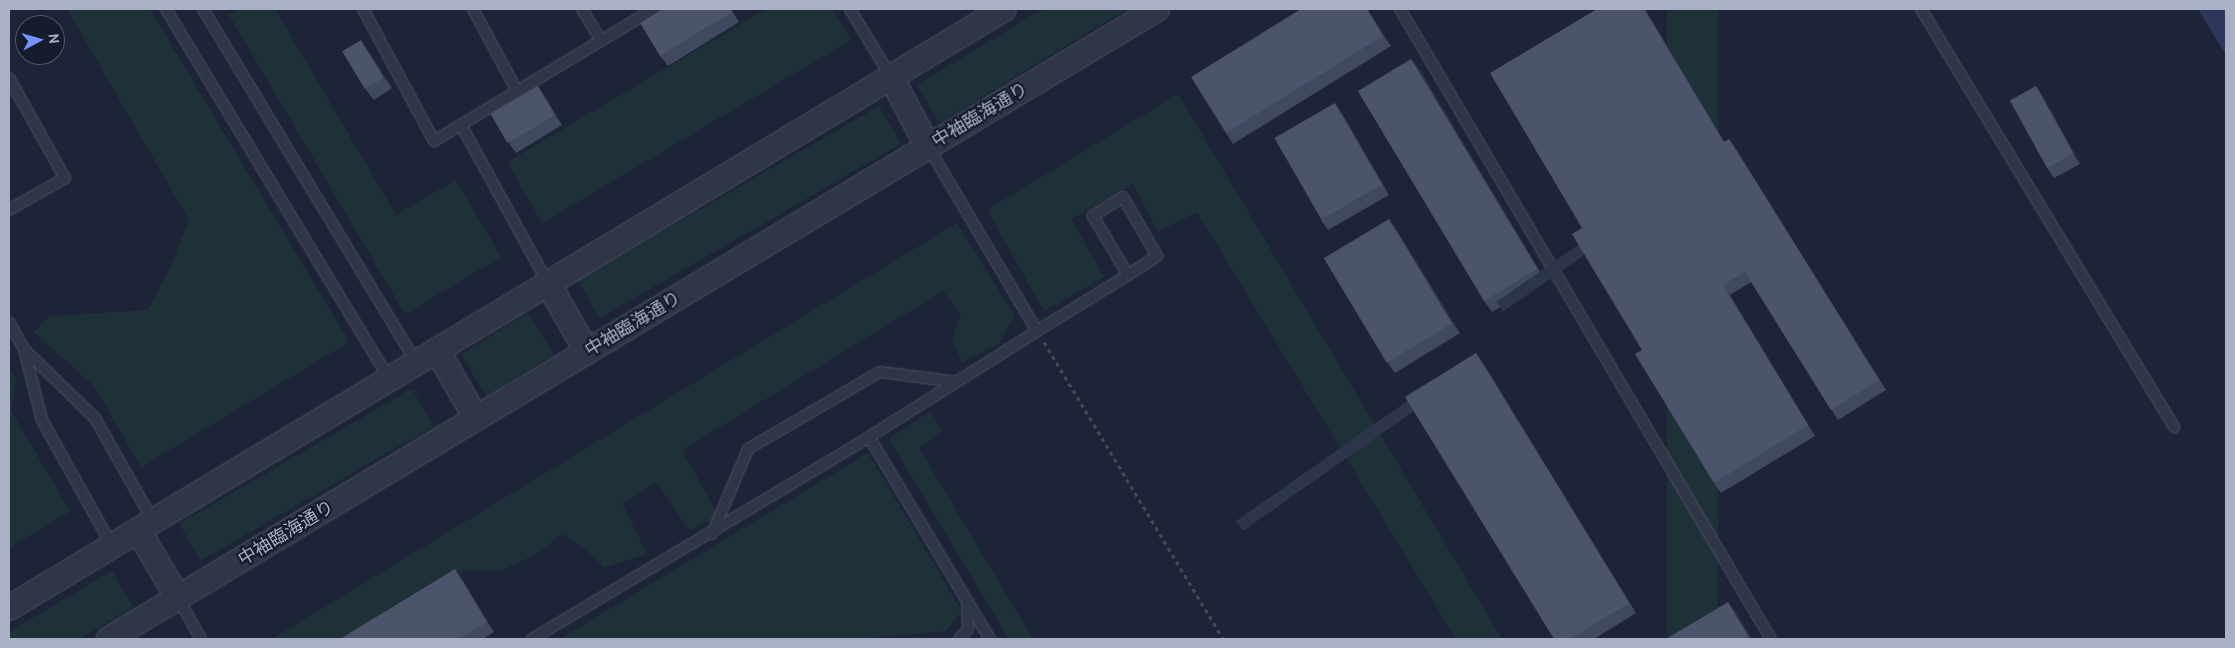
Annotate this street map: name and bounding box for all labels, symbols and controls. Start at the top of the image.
north arrow [15,15,65,65]
text: N [44,33,63,44]
street label: 中袖臨海通り [928,78,1032,152]
street label: 中袖臨海通り [581,287,685,361]
street label: 中袖臨海通り [234,496,338,570]

